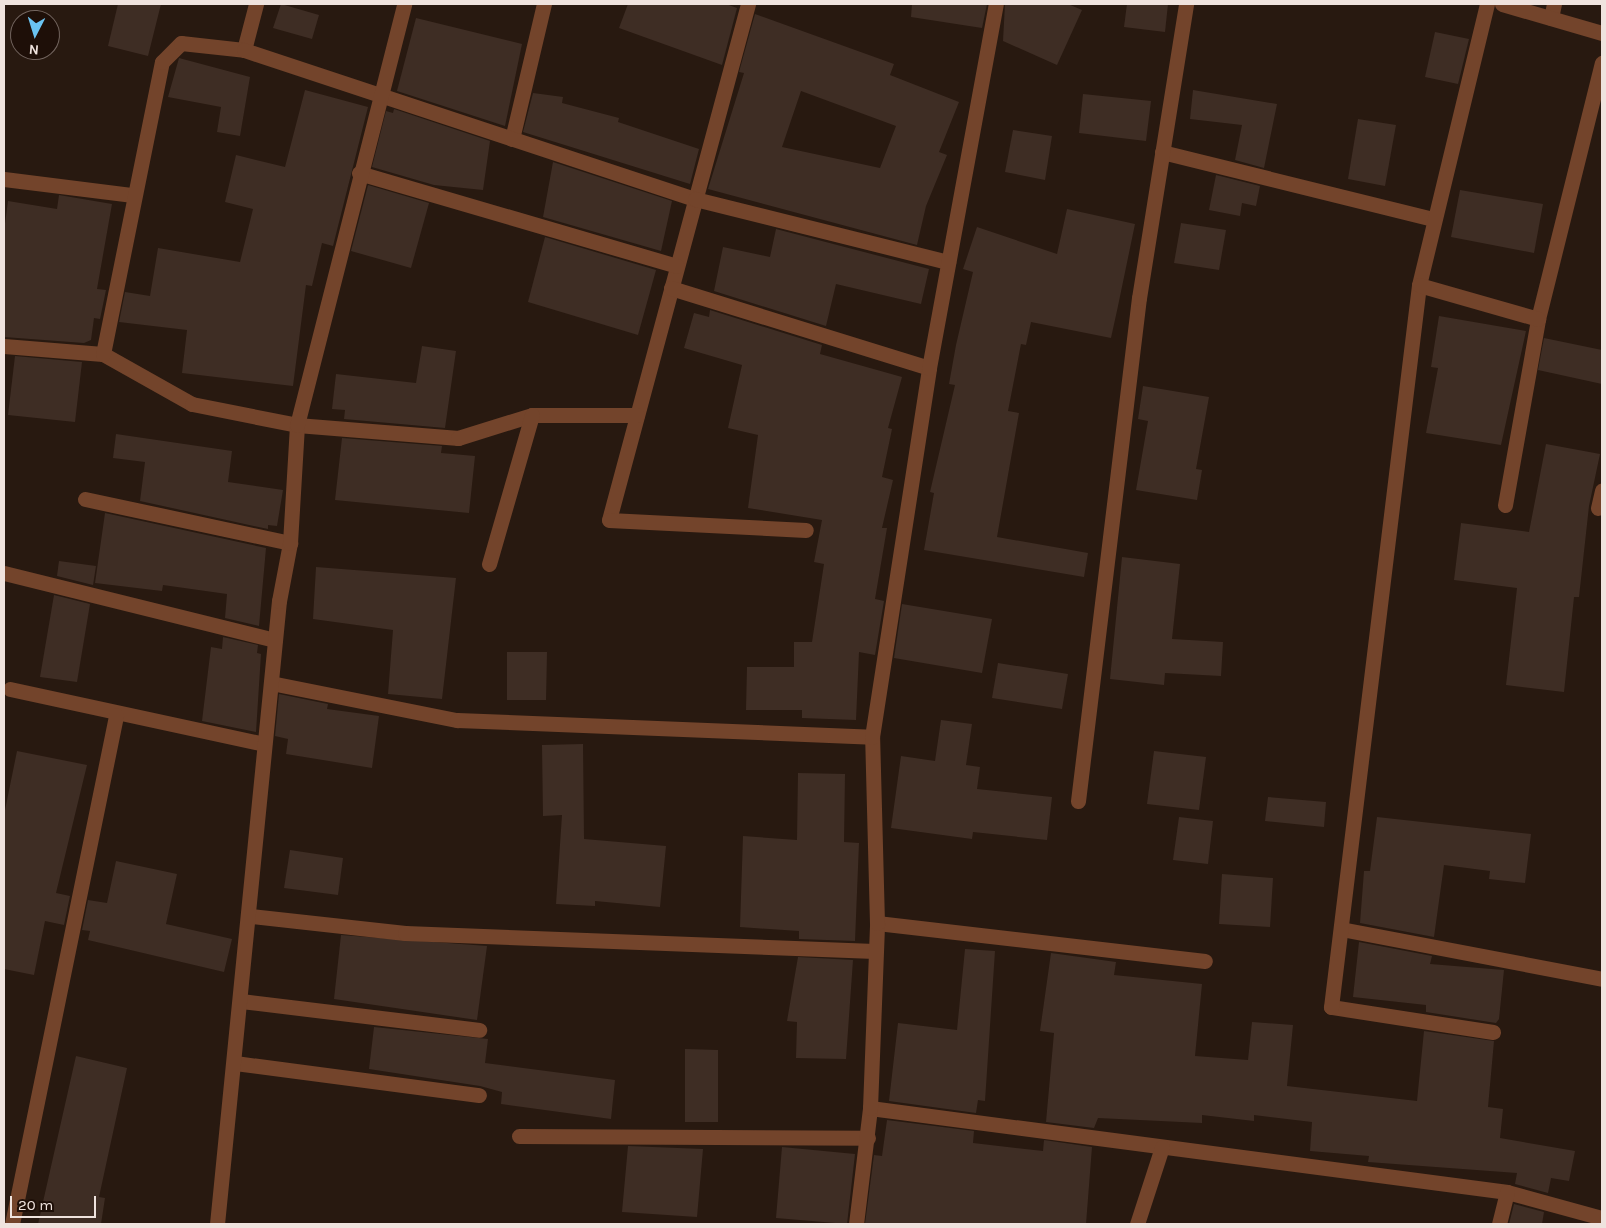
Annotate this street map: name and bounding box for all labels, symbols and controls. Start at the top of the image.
north arrow [10,10,60,60]
text: N [28,41,39,58]
scale bar [12,1186,99,1218]
text: 20 m [18,1196,53,1214]

